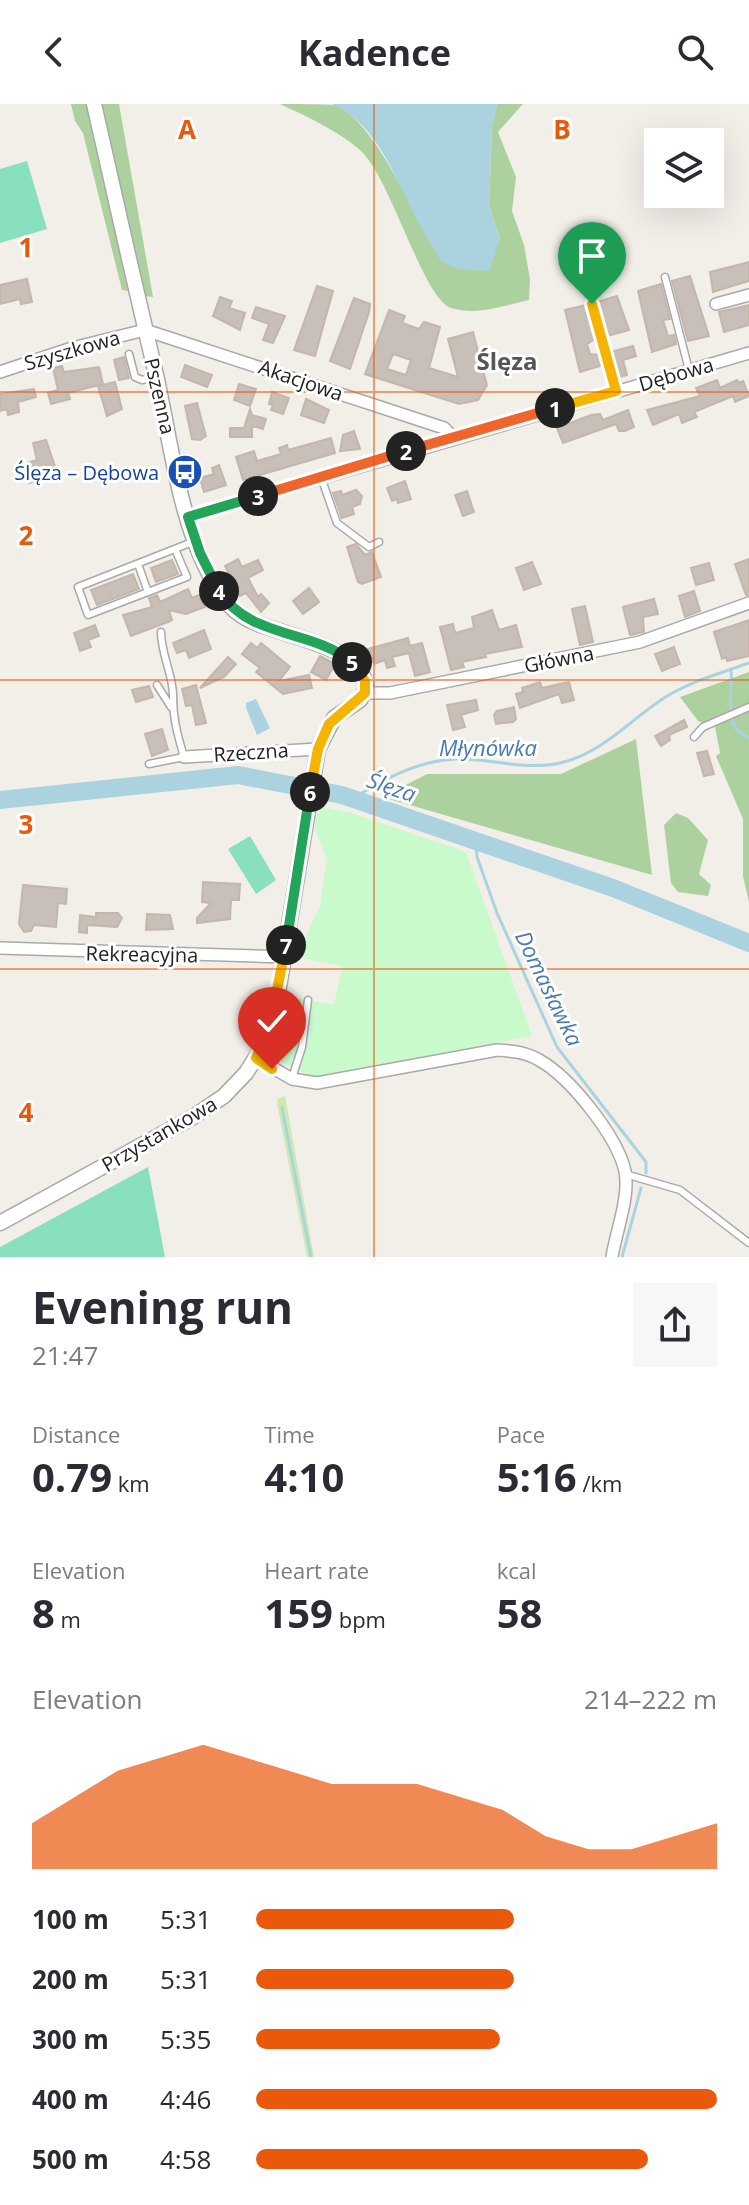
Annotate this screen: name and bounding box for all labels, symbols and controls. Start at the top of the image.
text: Kadence [298,28,451,77]
icon: back [32,30,76,74]
icon: search [673,30,717,74]
text: A [178,111,196,147]
text: B [553,111,571,147]
map controls [644,128,724,208]
button: layers [644,128,724,208]
pin [558,222,626,304]
text: 1 [19,229,33,265]
icon: arrive [570,234,614,278]
street label: Szyszkowa [21,323,123,377]
district label: Ślęza [477,344,537,377]
street label: Dębowa [635,350,717,398]
street label: Akacjowa [255,353,347,407]
street label: Pszenna [138,355,182,437]
pin: 1 [535,388,575,428]
text: 1 [549,393,561,423]
pin: 2 [386,431,426,471]
text: 2 [400,436,412,466]
bus stop icon: Ślęza – Dębowa [166,453,204,491]
place label: Ślęza – Dębowa [14,459,159,486]
pin: 3 [238,476,278,516]
text: 3 [252,481,264,511]
text: 2 [19,517,34,553]
pin: 4 [199,571,239,611]
text: 4 [213,576,225,606]
street label: Główna [522,639,596,679]
pin: 5 [332,642,372,682]
text: 5 [346,647,358,677]
water label: Młynówka [439,732,537,762]
street label: Rzeczna [213,736,289,768]
water label: Ślęza [364,764,420,808]
pin: 6 [290,772,330,812]
text: 6 [304,777,316,807]
text: 3 [19,806,33,842]
pin: 7 [266,925,306,965]
water label: Domasławka [509,925,591,1051]
text: 7 [280,930,292,960]
street label: Rekreacyjna [85,940,199,968]
pin [238,987,306,1069]
icon: check [250,999,294,1043]
street label: Przystankowa [96,1090,222,1178]
text: 4 [19,1094,34,1130]
text: Evening run [32,1277,293,1337]
button: share [633,1283,717,1367]
text: 21:47 [32,1337,98,1373]
text: Distance [32,1419,120,1449]
text: Time [264,1419,315,1449]
text: Pace [497,1419,545,1449]
text: 0.79 [32,1449,112,1504]
text: 4:10 [264,1449,344,1504]
text: 5:16 [497,1449,577,1504]
text: km [112,1468,150,1498]
text: /km [577,1468,622,1498]
text: Elevation [32,1555,125,1585]
text: Heart rate [264,1555,369,1585]
text: kcal [497,1555,537,1585]
text: 8 [32,1585,55,1640]
text: 159 [264,1585,333,1640]
text: 58 [497,1585,542,1640]
text: m [55,1604,81,1634]
text: bpm [333,1604,386,1634]
text: Elevation [32,1681,142,1717]
text: 214–222 m [584,1681,717,1717]
text: 100 m [32,1901,109,1937]
text: 5:31 [160,1901,211,1937]
text: 200 m [32,1961,109,1997]
text: 5:31 [160,1961,211,1997]
text: 300 m [32,2021,109,2057]
text: 5:35 [160,2021,211,2057]
text: 400 m [32,2081,109,2117]
text: 4:46 [160,2081,211,2117]
text: 500 m [32,2141,109,2177]
text: 4:58 [160,2141,211,2177]

